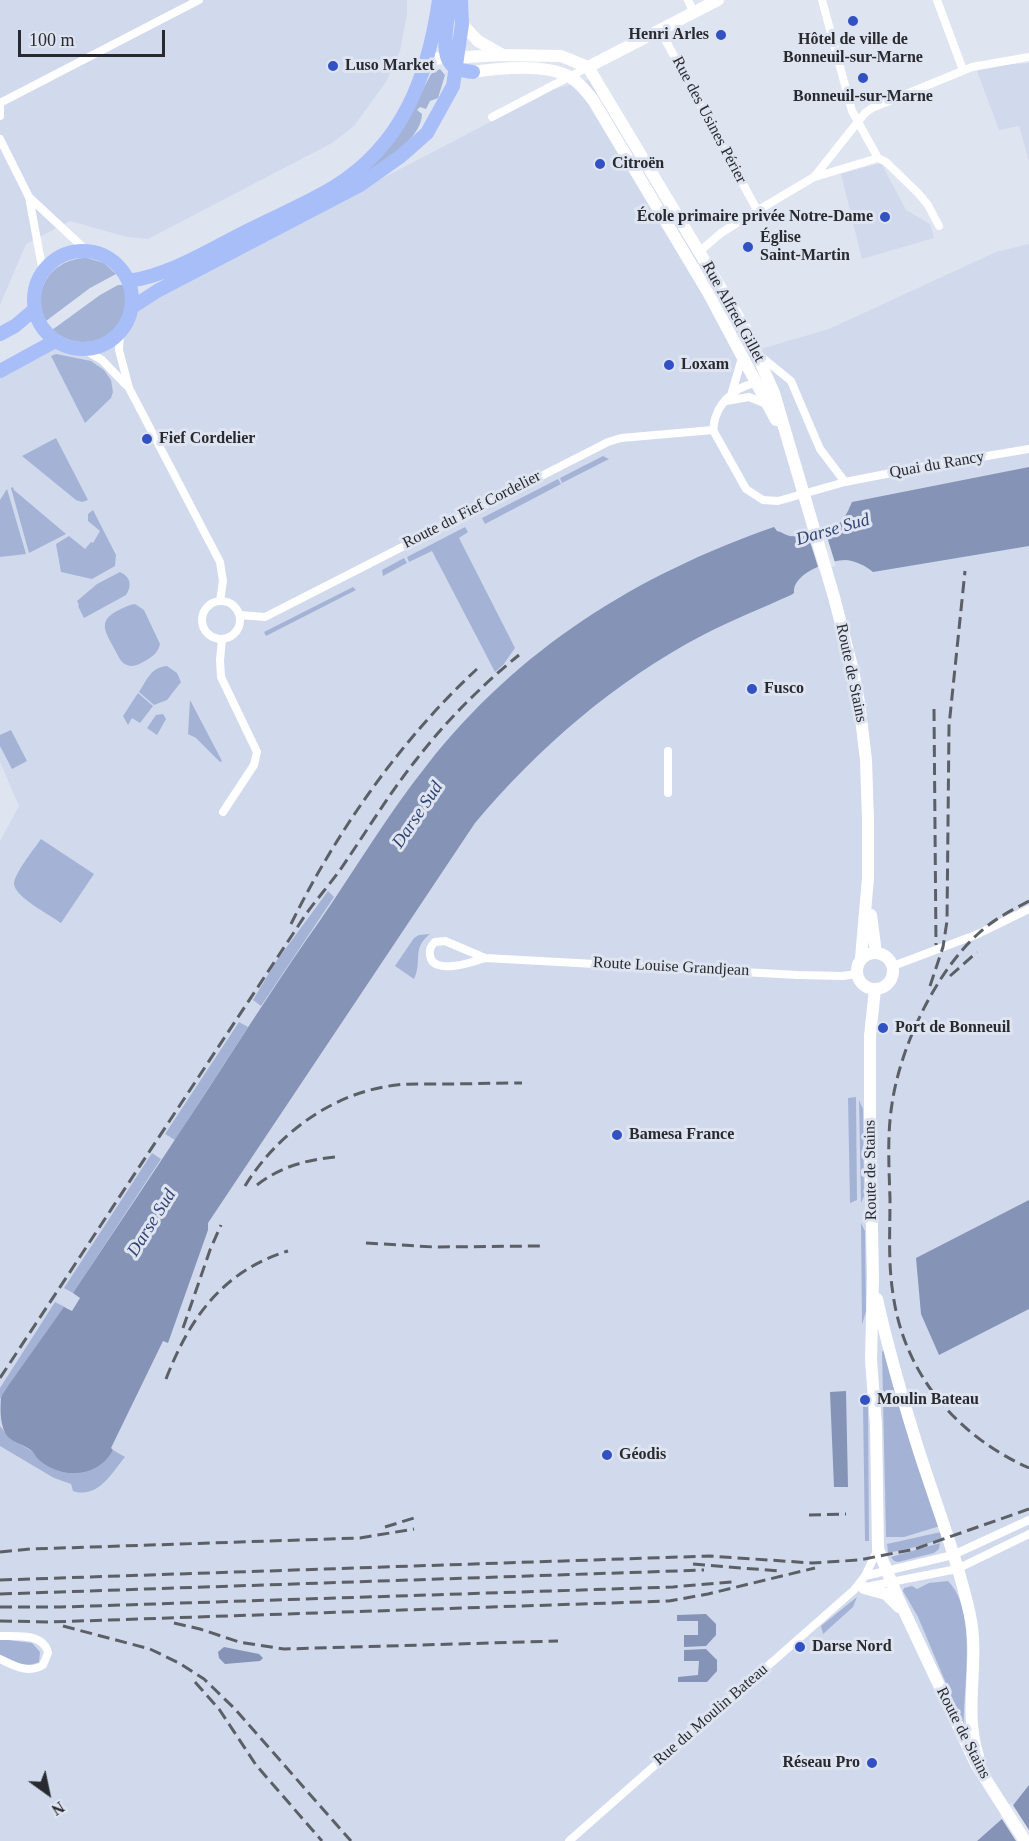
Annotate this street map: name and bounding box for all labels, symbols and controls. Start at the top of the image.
marker: Hôtel de ville de Bonneuil-sur-Marne [846,14,860,28]
scale bar [21,18,168,56]
place label: Henri Arles [629,25,709,45]
marker: Henri Arles [714,28,728,42]
text: 100 m [29,30,75,50]
place label: Hôtel de ville de Bonneuil-sur-Marne [783,30,923,68]
street label: Rue des Usines Périer [667,53,751,187]
place label: Luso Market [345,56,434,76]
marker: Luso Market [326,59,340,73]
marker: Bonneuil-sur-Marne [856,71,870,85]
place label: Bonneuil-sur-Marne [793,87,933,107]
place label: Citroën [612,154,664,174]
marker: Citroën [593,157,607,171]
place label: École primaire privée Notre-Dame [637,207,873,227]
marker: École primaire privée Notre-Dame [878,210,892,224]
place label: Église Saint-Martin [760,228,850,266]
marker: Église Saint-Martin [741,240,755,254]
street label: Rue Alfred Gillet [697,258,769,366]
place label: Loxam [681,355,729,375]
marker: Loxam [662,358,676,372]
place label: Fief Cordelier [159,429,255,449]
marker: Fief Cordelier [140,432,154,446]
street label: Quai du Rancy [888,447,986,483]
street label: Route du Fief Cordelier [400,467,544,553]
water label: Darse Sud [794,509,872,551]
street label: Route de Stains [831,622,871,724]
place label: Fusco [764,679,804,699]
marker: Fusco [745,682,759,696]
water label: Darse Sud [388,778,448,852]
street label: Route Louise Grandjean [592,953,750,981]
place label: Port de Bonneuil [895,1018,1011,1038]
marker: Port de Bonneuil [876,1021,890,1035]
street label: Route de Stains [861,1120,881,1220]
place label: Bamesa France [629,1125,734,1145]
marker: Bamesa France [610,1128,624,1142]
water label: Darse Sud [123,1185,181,1261]
place label: Moulin Bateau [877,1390,979,1410]
marker: Moulin Bateau [858,1393,872,1407]
place label: Géodis [619,1445,666,1465]
marker: Géodis [600,1448,614,1462]
place label: Darse Nord [812,1637,892,1657]
marker: Darse Nord [793,1640,807,1654]
street label: Rue du Moulin Bateau [650,1660,772,1770]
street label: Route de Stains [932,1684,994,1782]
place label: Réseau Pro [783,1753,860,1773]
marker: Réseau Pro [865,1756,879,1770]
north arrow [18,1763,78,1823]
text: N [49,1798,68,1819]

